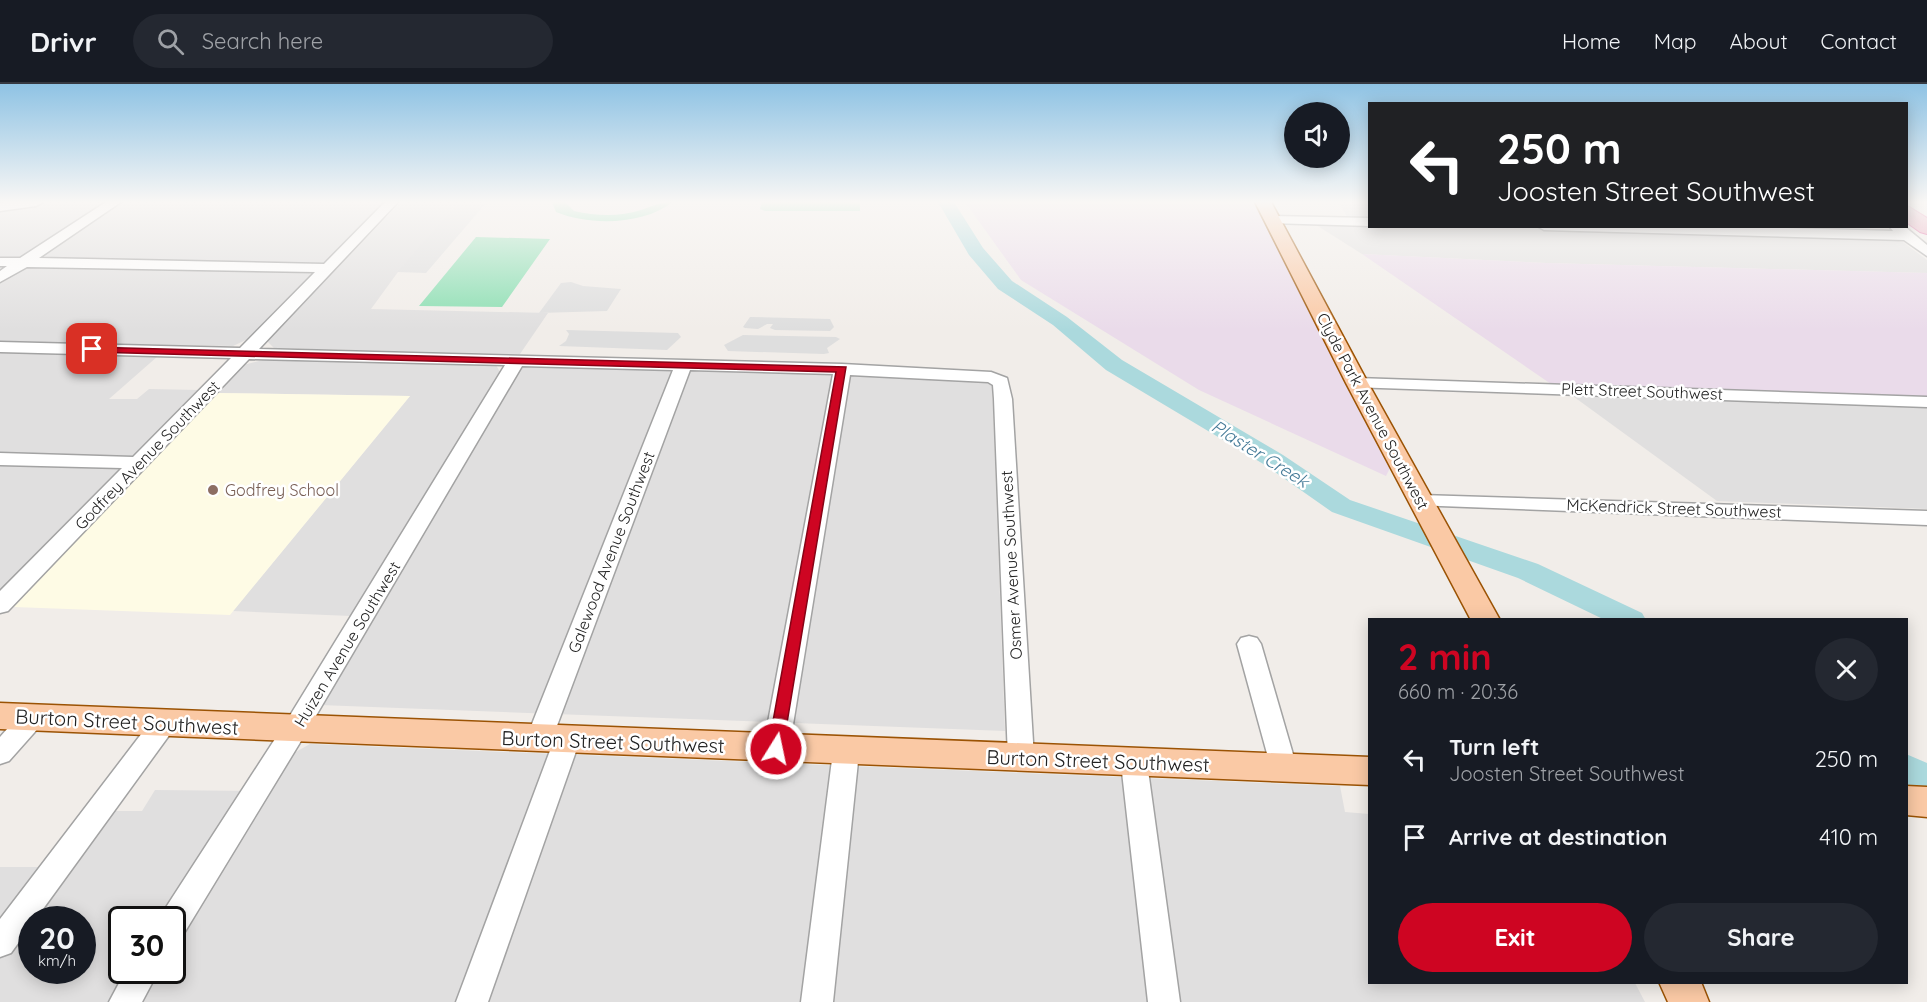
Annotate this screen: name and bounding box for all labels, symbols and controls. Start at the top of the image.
search box [133,14,553,68]
text: Drivr [30,24,97,59]
icon: search [154,25,187,58]
text: Search here [202,27,323,55]
text: Home [1562,28,1621,54]
text: Map [1654,28,1697,54]
text: About [1730,28,1788,54]
text: Contact [1821,28,1897,54]
map controls [1284,102,1350,168]
button: sound [1284,102,1350,168]
text: 250 m [1497,122,1621,175]
icon: left [1398,126,1476,204]
text: Joosten Street Southwest [1497,174,1815,208]
street label: Clyde Park Avenue Southwest [1313,309,1433,513]
pin [66,323,117,374]
icon: arrive [75,332,108,365]
street label: Godfrey Avenue Southwest [70,376,224,534]
street label: Plett Street Southwest [1561,378,1723,404]
water label: Plaster Creek [1207,415,1314,493]
street label: Galewood Avenue Southwest [563,448,659,656]
street label: Osmer Avenue Southwest [996,470,1026,660]
place label: Godfrey School [225,480,339,500]
marker: Godfrey School [206,483,220,497]
street label: McKendrick Street Southwest [1566,494,1782,522]
street label: Huizen Avenue Southwest [290,558,404,730]
text: 2 min [1398,634,1492,679]
button: close [1815,638,1878,701]
text: 660 m · 20:36 [1398,679,1518,704]
street label: Burton Street Southwest [15,703,239,740]
position arrow [744,717,808,781]
street label: Burton Street Southwest [501,725,725,758]
text: Turn left [1449,733,1539,761]
icon: left [1398,743,1431,776]
street label: Burton Street Southwest [986,744,1210,777]
text: 250 m [1815,745,1878,773]
text: Joosten Street Southwest [1449,761,1684,786]
icon: arrive [1398,821,1431,854]
text: Arrive at destination [1449,823,1667,851]
text: 410 m [1819,823,1878,851]
button: Exit [1398,903,1632,972]
button: Share [1644,903,1878,972]
speed limit sign: 30 [108,906,186,984]
text: 20 [39,919,75,957]
text: km/h [38,951,76,970]

